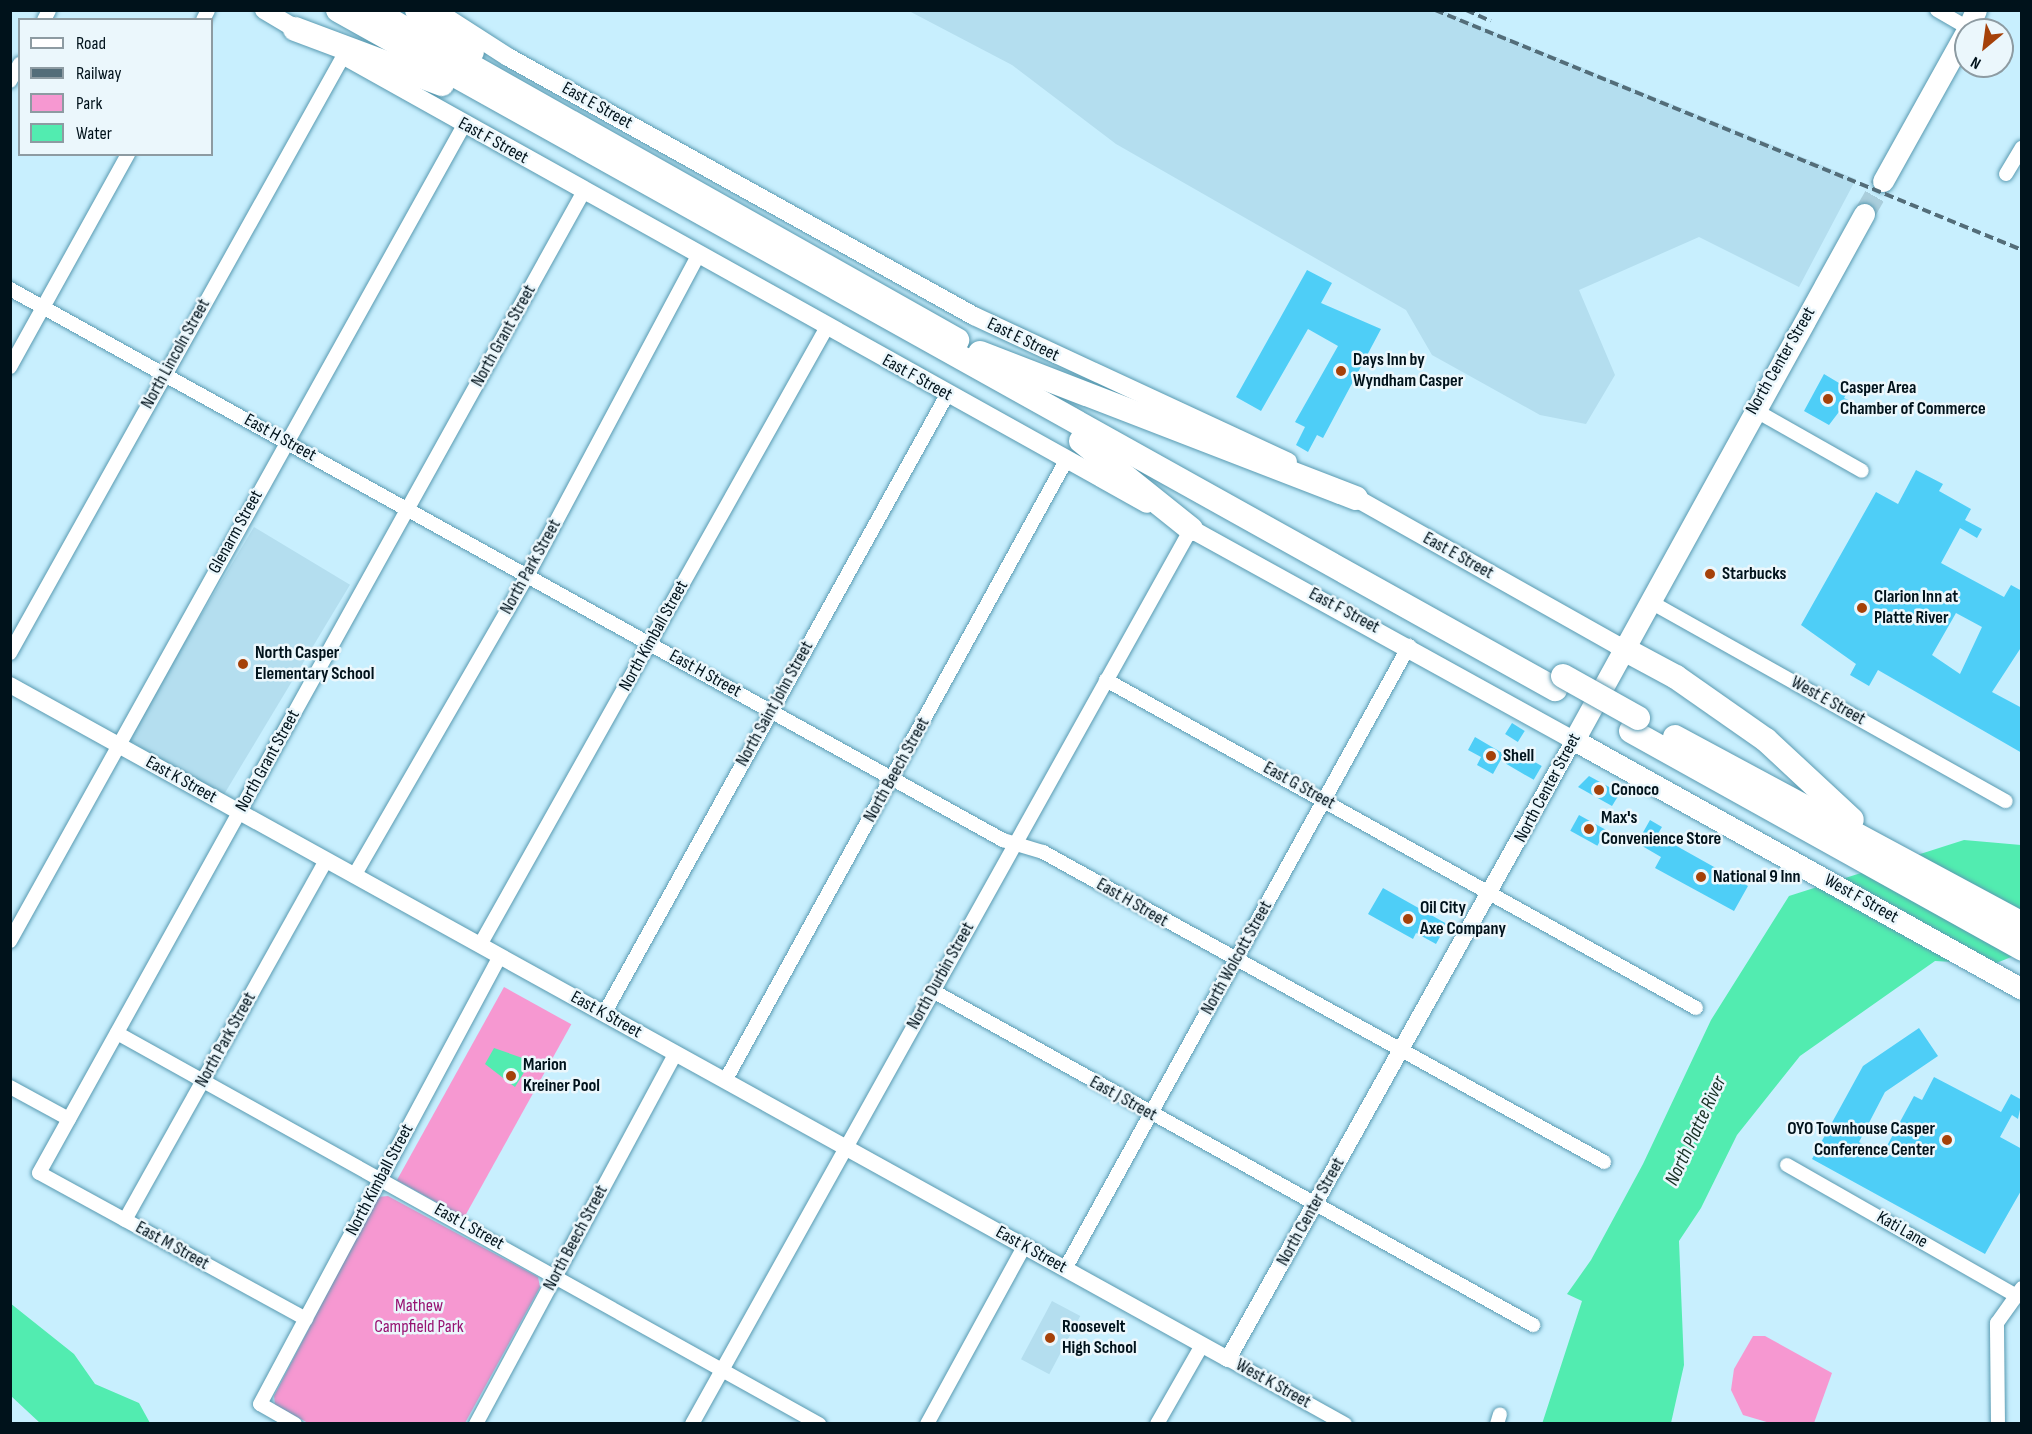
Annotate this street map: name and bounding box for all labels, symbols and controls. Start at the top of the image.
legend [18,18,213,156]
north arrow [1954,18,2014,78]
text: Road [76,33,106,54]
text: N [1968,52,1984,73]
text: Railway [76,63,121,84]
street label: East E Street [558,78,636,134]
text: Park [76,93,102,114]
street label: East F Street [454,113,532,169]
text: Water [76,123,112,144]
street label: North Grant Street [467,281,541,391]
street label: North Lincoln Street [137,295,215,413]
street label: North Center Street [1742,304,1820,418]
street label: East E Street [984,313,1062,367]
street label: East F Street [878,350,956,406]
place label: Days Inn by Wyndham Casper [1353,350,1463,392]
marker: Days Inn by Wyndham Casper [1334,364,1348,378]
place label: Casper Area Chamber of Commerce [1840,378,1986,420]
marker: Casper Area Chamber of Commerce [1821,392,1835,406]
street label: East H Street [240,409,320,467]
street label: Glenarm Street [204,487,268,577]
street label: North Park Street [496,516,566,618]
street label: East E Street [1419,528,1497,584]
place label: Starbucks [1722,563,1786,585]
marker: Starbucks [1703,567,1717,581]
street label: North Kimball Street [615,577,693,695]
street label: East F Street [1305,583,1383,639]
place label: Clarion Inn at Platte River [1874,587,1958,630]
marker: Clarion Inn at Platte River [1855,601,1869,615]
street label: North Saint John Street [732,638,818,770]
place label: North Casper Elementary School [255,643,374,686]
street label: East H Street [665,645,745,703]
marker: North Casper Elementary School [236,657,250,671]
street label: West E Street [1787,672,1869,730]
street label: North Grant Street [231,706,305,816]
street label: North Beech Street [859,714,935,826]
street label: North Center Street [1510,730,1586,846]
place label: Shell [1503,745,1534,767]
marker: Shell [1484,749,1498,763]
street label: East K Street [142,752,220,808]
street label: East G Street [1259,757,1339,815]
place label: Conoco [1611,779,1659,801]
marker: Conoco [1592,783,1606,797]
place label: Max's Convenience Store [1601,808,1721,850]
marker: Max's Convenience Store [1582,822,1596,836]
place label: National 9 Inn [1713,866,1801,888]
marker: National 9 Inn [1694,870,1708,884]
street label: West F Street [1820,870,1902,928]
street label: East H Street [1092,874,1172,932]
street label: North Wolcott Street [1197,897,1277,1019]
place label: Oil City Axe Company [1420,898,1506,940]
marker: Oil City Axe Company [1401,912,1415,926]
street label: North Durbin Street [903,919,979,1033]
street label: East K Street [567,987,645,1043]
street label: North Park Street [191,989,261,1091]
place label: Marion Kreiner Pool [523,1055,600,1098]
marker: Marion Kreiner Pool [504,1069,518,1083]
street label: East J Street [1086,1072,1160,1126]
water label: North Platte River [1660,1073,1732,1189]
place label: OYO Townhouse Casper Conference Center [1787,1119,1935,1162]
street label: North Kimball Street [342,1121,418,1239]
marker: OYO Townhouse Casper Conference Center [1940,1133,1954,1147]
street label: North Center Street [1272,1154,1350,1270]
street label: North Beech Street [539,1182,613,1294]
street label: East L Street [430,1199,508,1255]
street label: Kati Lane [1873,1207,1931,1253]
street label: East M Street [132,1217,212,1275]
street label: East K Street [992,1222,1070,1278]
park label: Mathew Campfield Park [374,1296,464,1338]
place label: Roosevelt High School [1062,1317,1137,1360]
marker: Roosevelt High School [1043,1331,1057,1345]
street label: West K Street [1232,1355,1314,1413]

